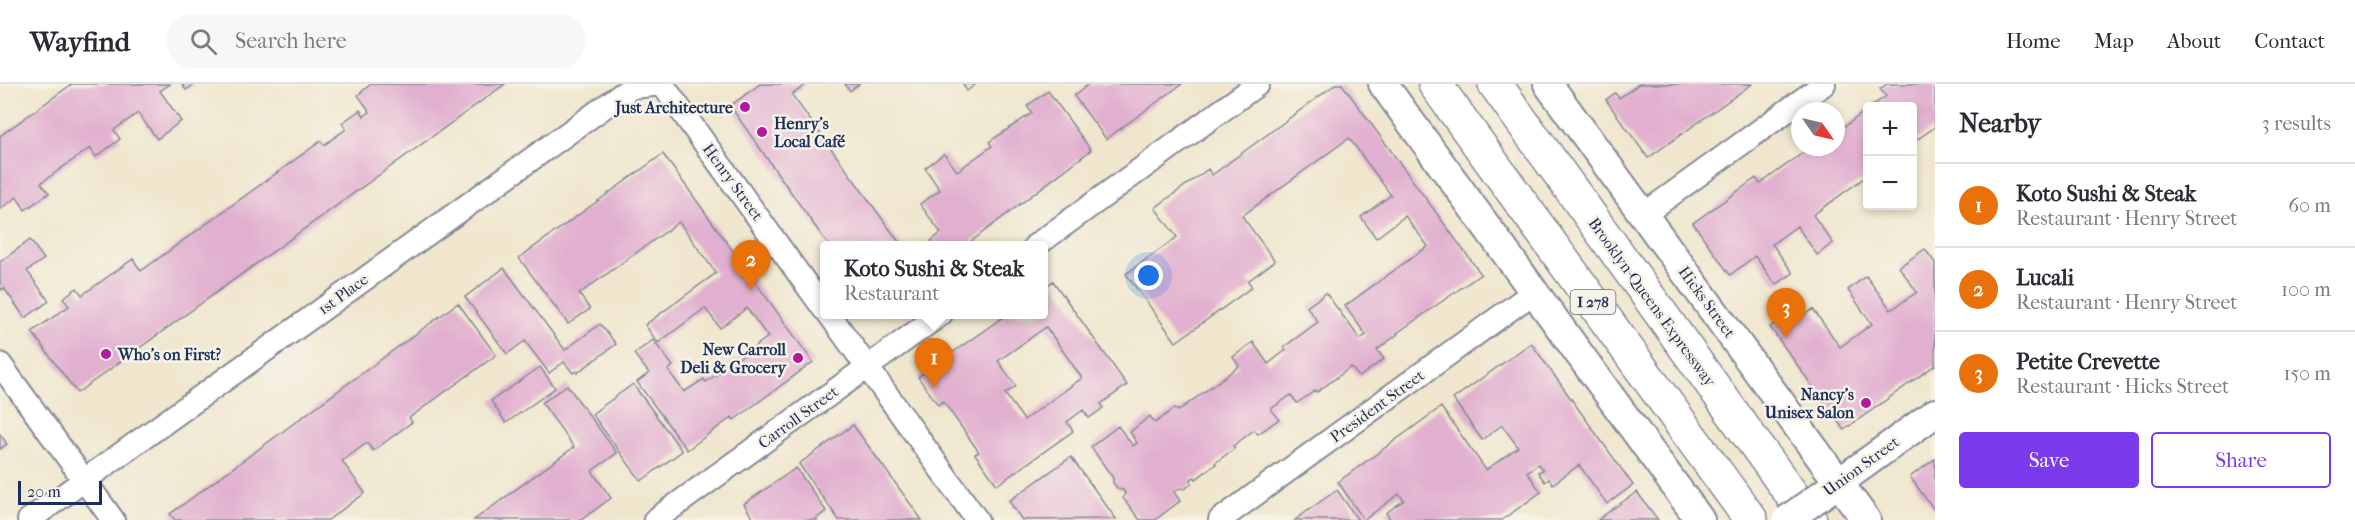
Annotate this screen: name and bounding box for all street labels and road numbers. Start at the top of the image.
street label: Henry Street [699,140,767,224]
street label: Brooklyn-Queens Expressway [1584,214,1720,390]
street label: Hicks Street [1675,262,1740,342]
street label: 1st Place [314,269,372,318]
road number: I 278 [1570,290,1616,314]
street label: President Street [1326,365,1428,447]
street label: Carroll Street [754,381,842,452]
street label: Union Street [1819,432,1903,500]

